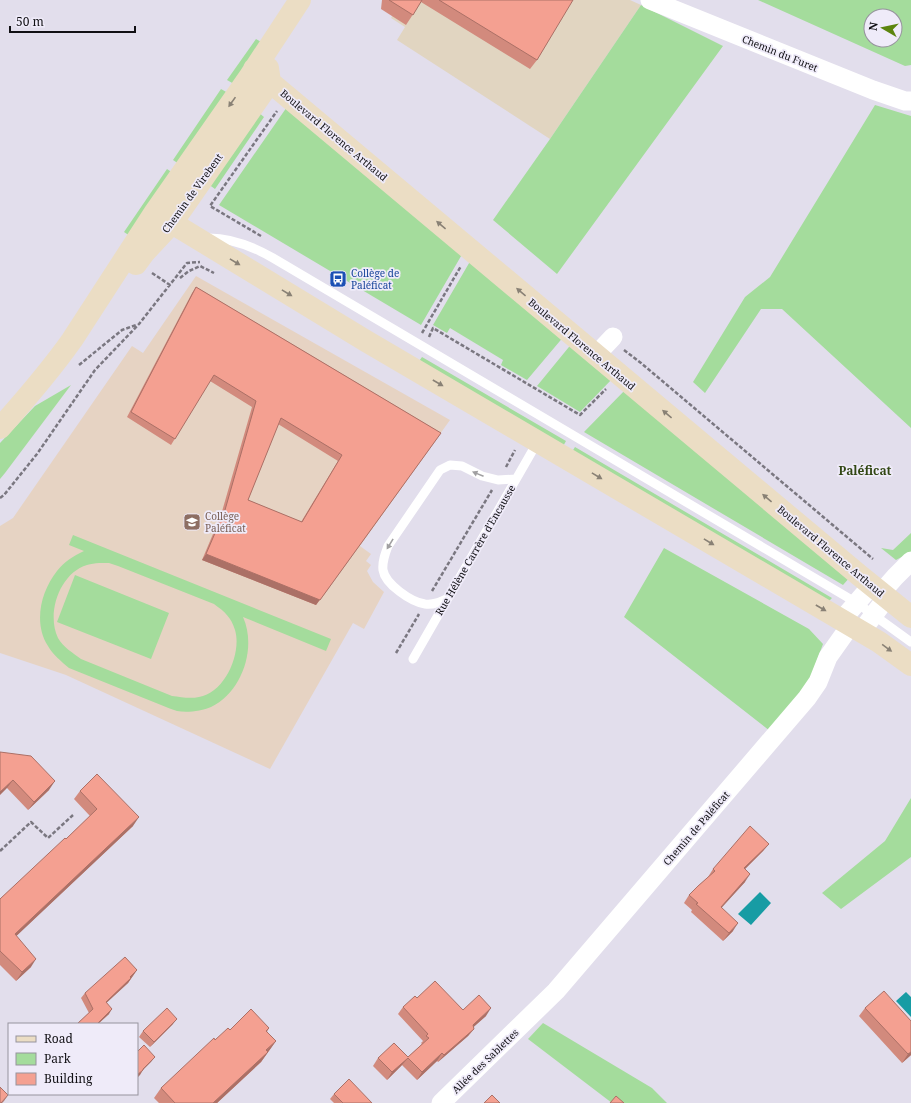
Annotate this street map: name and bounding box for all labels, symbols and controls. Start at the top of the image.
scale bar [10,8,135,34]
north arrow [863,8,903,48]
text: 50 m [16,13,44,30]
text: N [865,21,881,32]
street label: Chemin du Furet [740,31,820,75]
street label: Boulevard Florence Arthaud [277,86,391,184]
one-way arrow [228,96,236,107]
street label: Chemin de Virebent [158,150,226,236]
one-way arrow [436,221,447,230]
one-way arrow [229,258,241,265]
place label: Collège de Paléficat [351,266,399,292]
bus stop icon: Collège de Paléficat [328,269,348,289]
one-way arrow [516,288,526,297]
one-way arrow [282,289,292,297]
street label: Boulevard Florence Arthaud [525,295,639,393]
one-way arrow [432,379,444,386]
one-way arrow [662,410,673,419]
district label: Paléficat [839,462,892,479]
one-way arrow [473,471,484,477]
one-way arrow [591,473,603,480]
street label: Rue Hélène Carrère d'Encausse [432,482,518,618]
one-way arrow [761,493,772,502]
street label: Boulevard Florence Arthaud [774,502,888,600]
place label: Collège Paléficat [205,509,246,535]
school or university icon: Collège Paléficat [182,512,202,532]
one-way arrow [387,538,394,550]
one-way arrow [703,539,715,546]
one-way arrow [815,605,827,612]
one-way arrow [881,644,892,652]
street label: Chemin de Paléficat [660,787,733,868]
legend [8,1023,138,1095]
street label: Allée des Sablettes [449,1025,522,1097]
text: Road [44,1030,74,1047]
text: Park [44,1050,72,1067]
text: Building [44,1070,93,1087]

